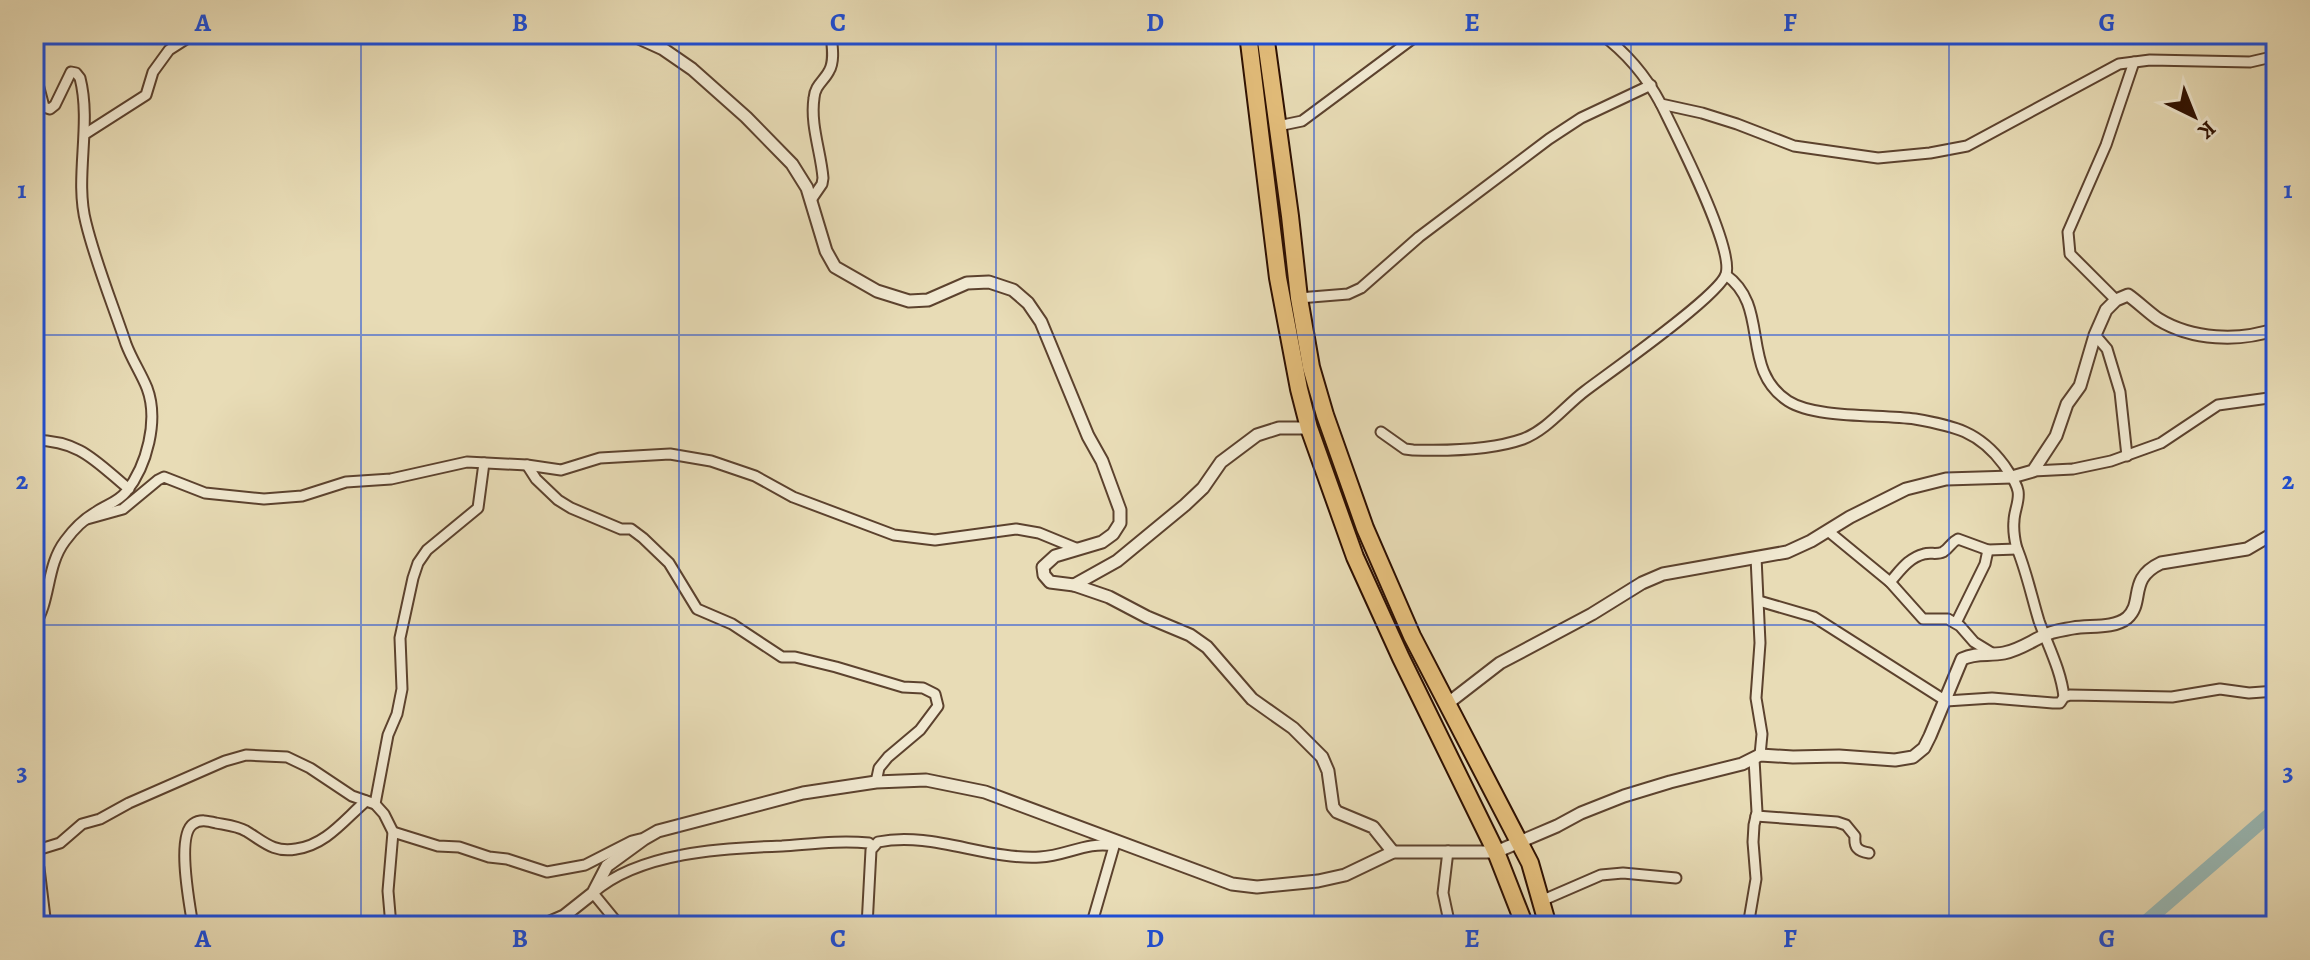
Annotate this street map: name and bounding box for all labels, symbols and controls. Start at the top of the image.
text: A [194,5,212,40]
text: B [512,5,528,40]
text: C [830,5,846,40]
text: D [1146,5,1164,40]
text: E [1464,5,1480,40]
text: F [1783,5,1797,40]
text: G [2098,5,2116,40]
north arrow [2154,76,2234,156]
text: K [2191,114,2222,146]
text: 1 [17,172,27,207]
text: 1 [2283,172,2293,207]
text: 2 [16,463,29,498]
text: 2 [2282,463,2295,498]
text: 3 [16,754,28,789]
text: 3 [2282,754,2294,789]
text: A [194,921,212,956]
text: B [512,921,528,956]
text: C [830,921,846,956]
text: D [1146,921,1164,956]
text: E [1464,921,1480,956]
text: F [1783,921,1797,956]
text: G [2098,921,2116,956]

